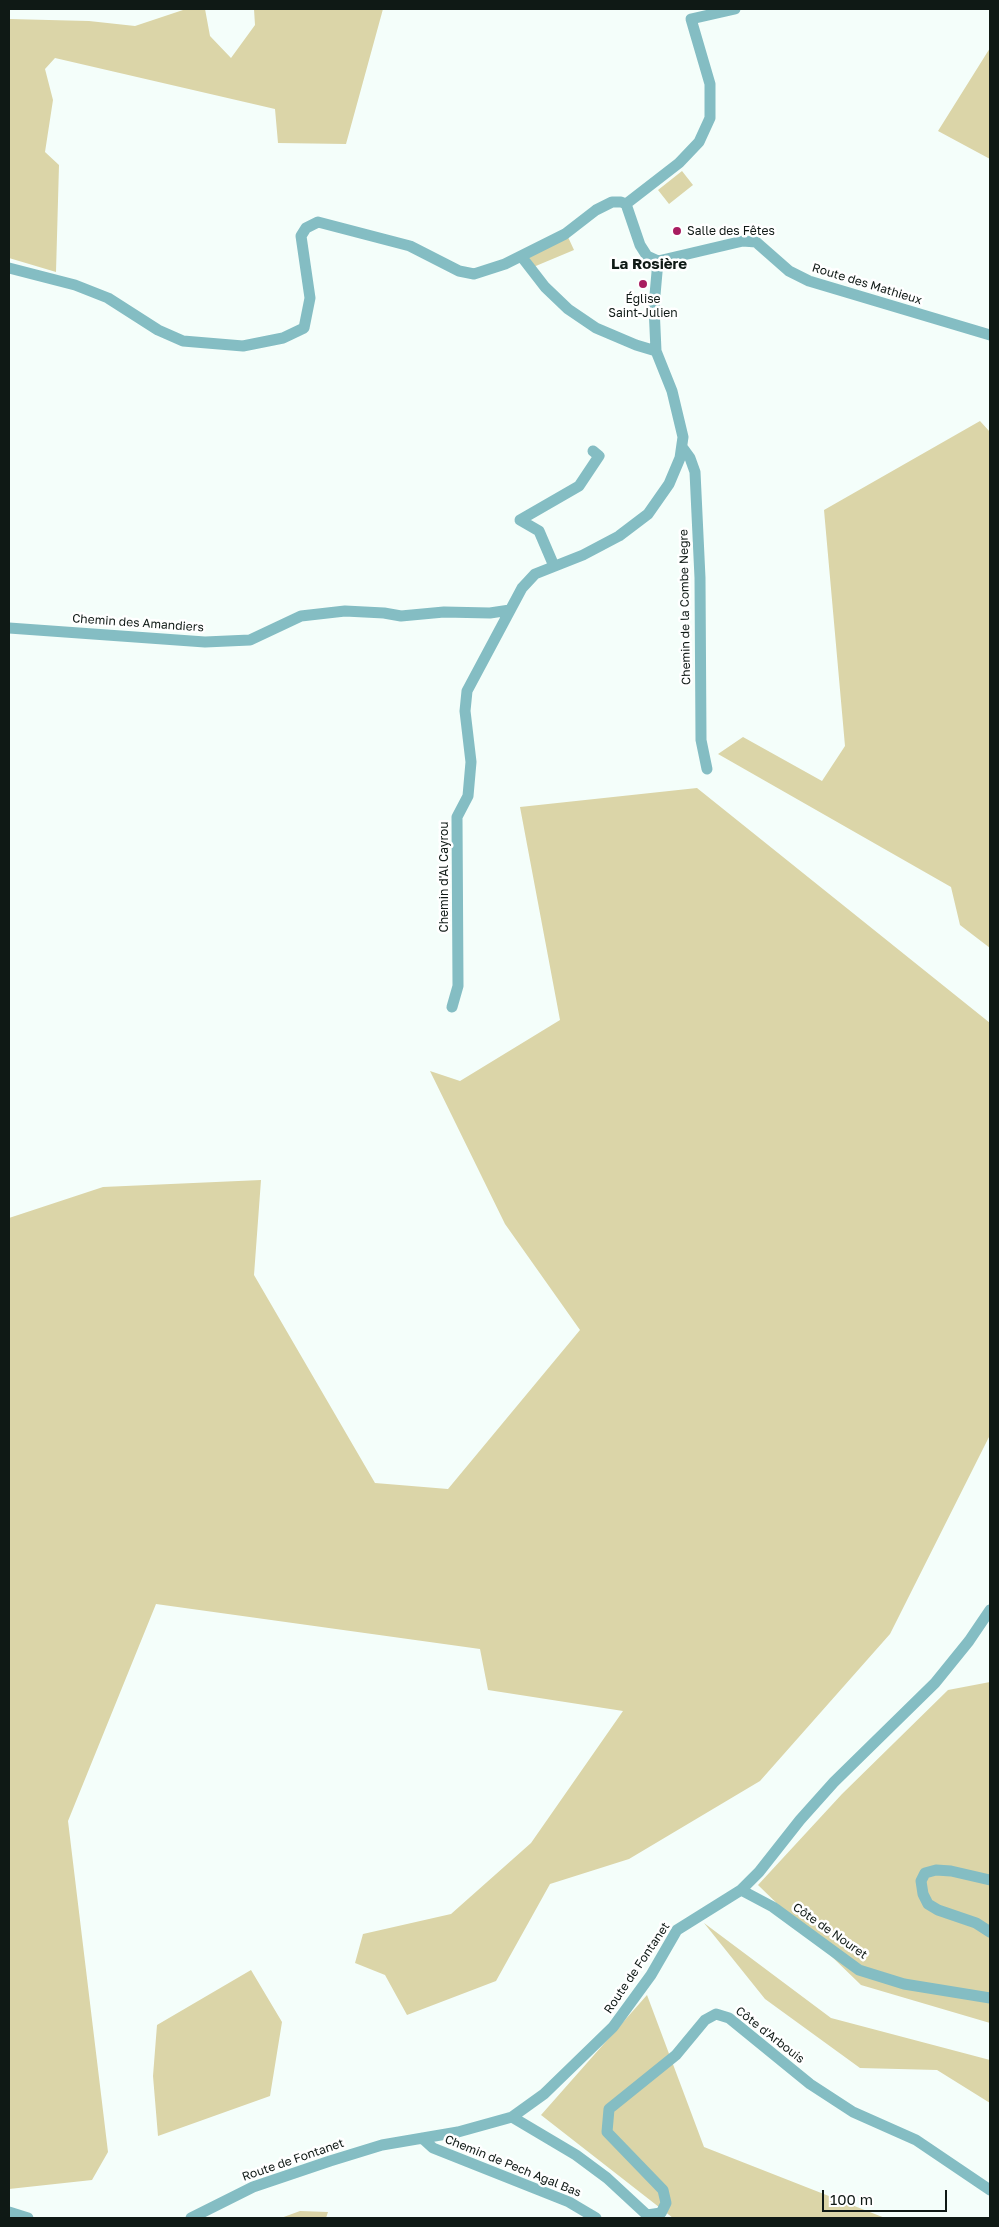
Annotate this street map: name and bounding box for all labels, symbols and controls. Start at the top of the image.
place label: Salle des Fêtes [687,224,775,238]
marker: Salle des Fêtes [671,225,683,237]
district label: La Rosière [611,255,687,273]
street label: Route des Mathieux [810,260,924,308]
marker: Église Saint-Julien [637,278,649,290]
place label: Église Saint-Julien [608,292,678,320]
street label: Chemin de la Combe Negre [676,529,694,685]
street label: Chemin des Amandiers [72,611,204,635]
street label: Chemin d'Al Cayrou [437,822,451,932]
street label: Côte de Nouret [790,1900,870,1962]
street label: Route de Fontanet [601,1920,673,2016]
street label: Côte d'Arbouis [733,2004,807,2066]
street label: Chemin de Pech Agal Bas [443,2132,583,2200]
street label: Route de Fontanet [240,2136,346,2184]
scale bar [824,2180,949,2212]
text: 100 m [830,2190,873,2208]

